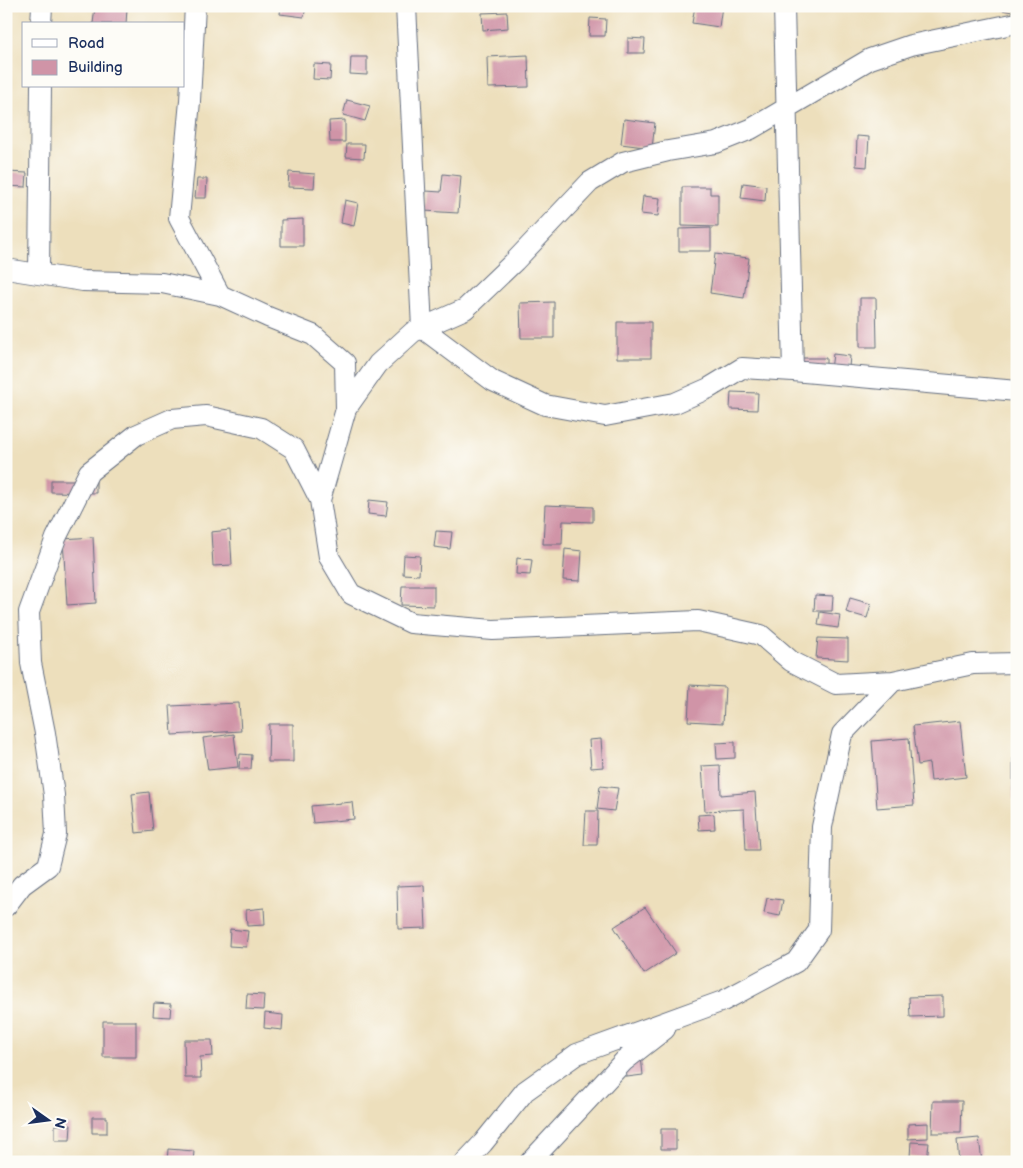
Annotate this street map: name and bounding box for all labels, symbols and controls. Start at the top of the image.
legend [22,22,185,88]
text: Road [68,34,104,53]
text: Building [68,58,123,77]
north arrow [22,1096,72,1146]
text: N [51,1116,70,1130]

